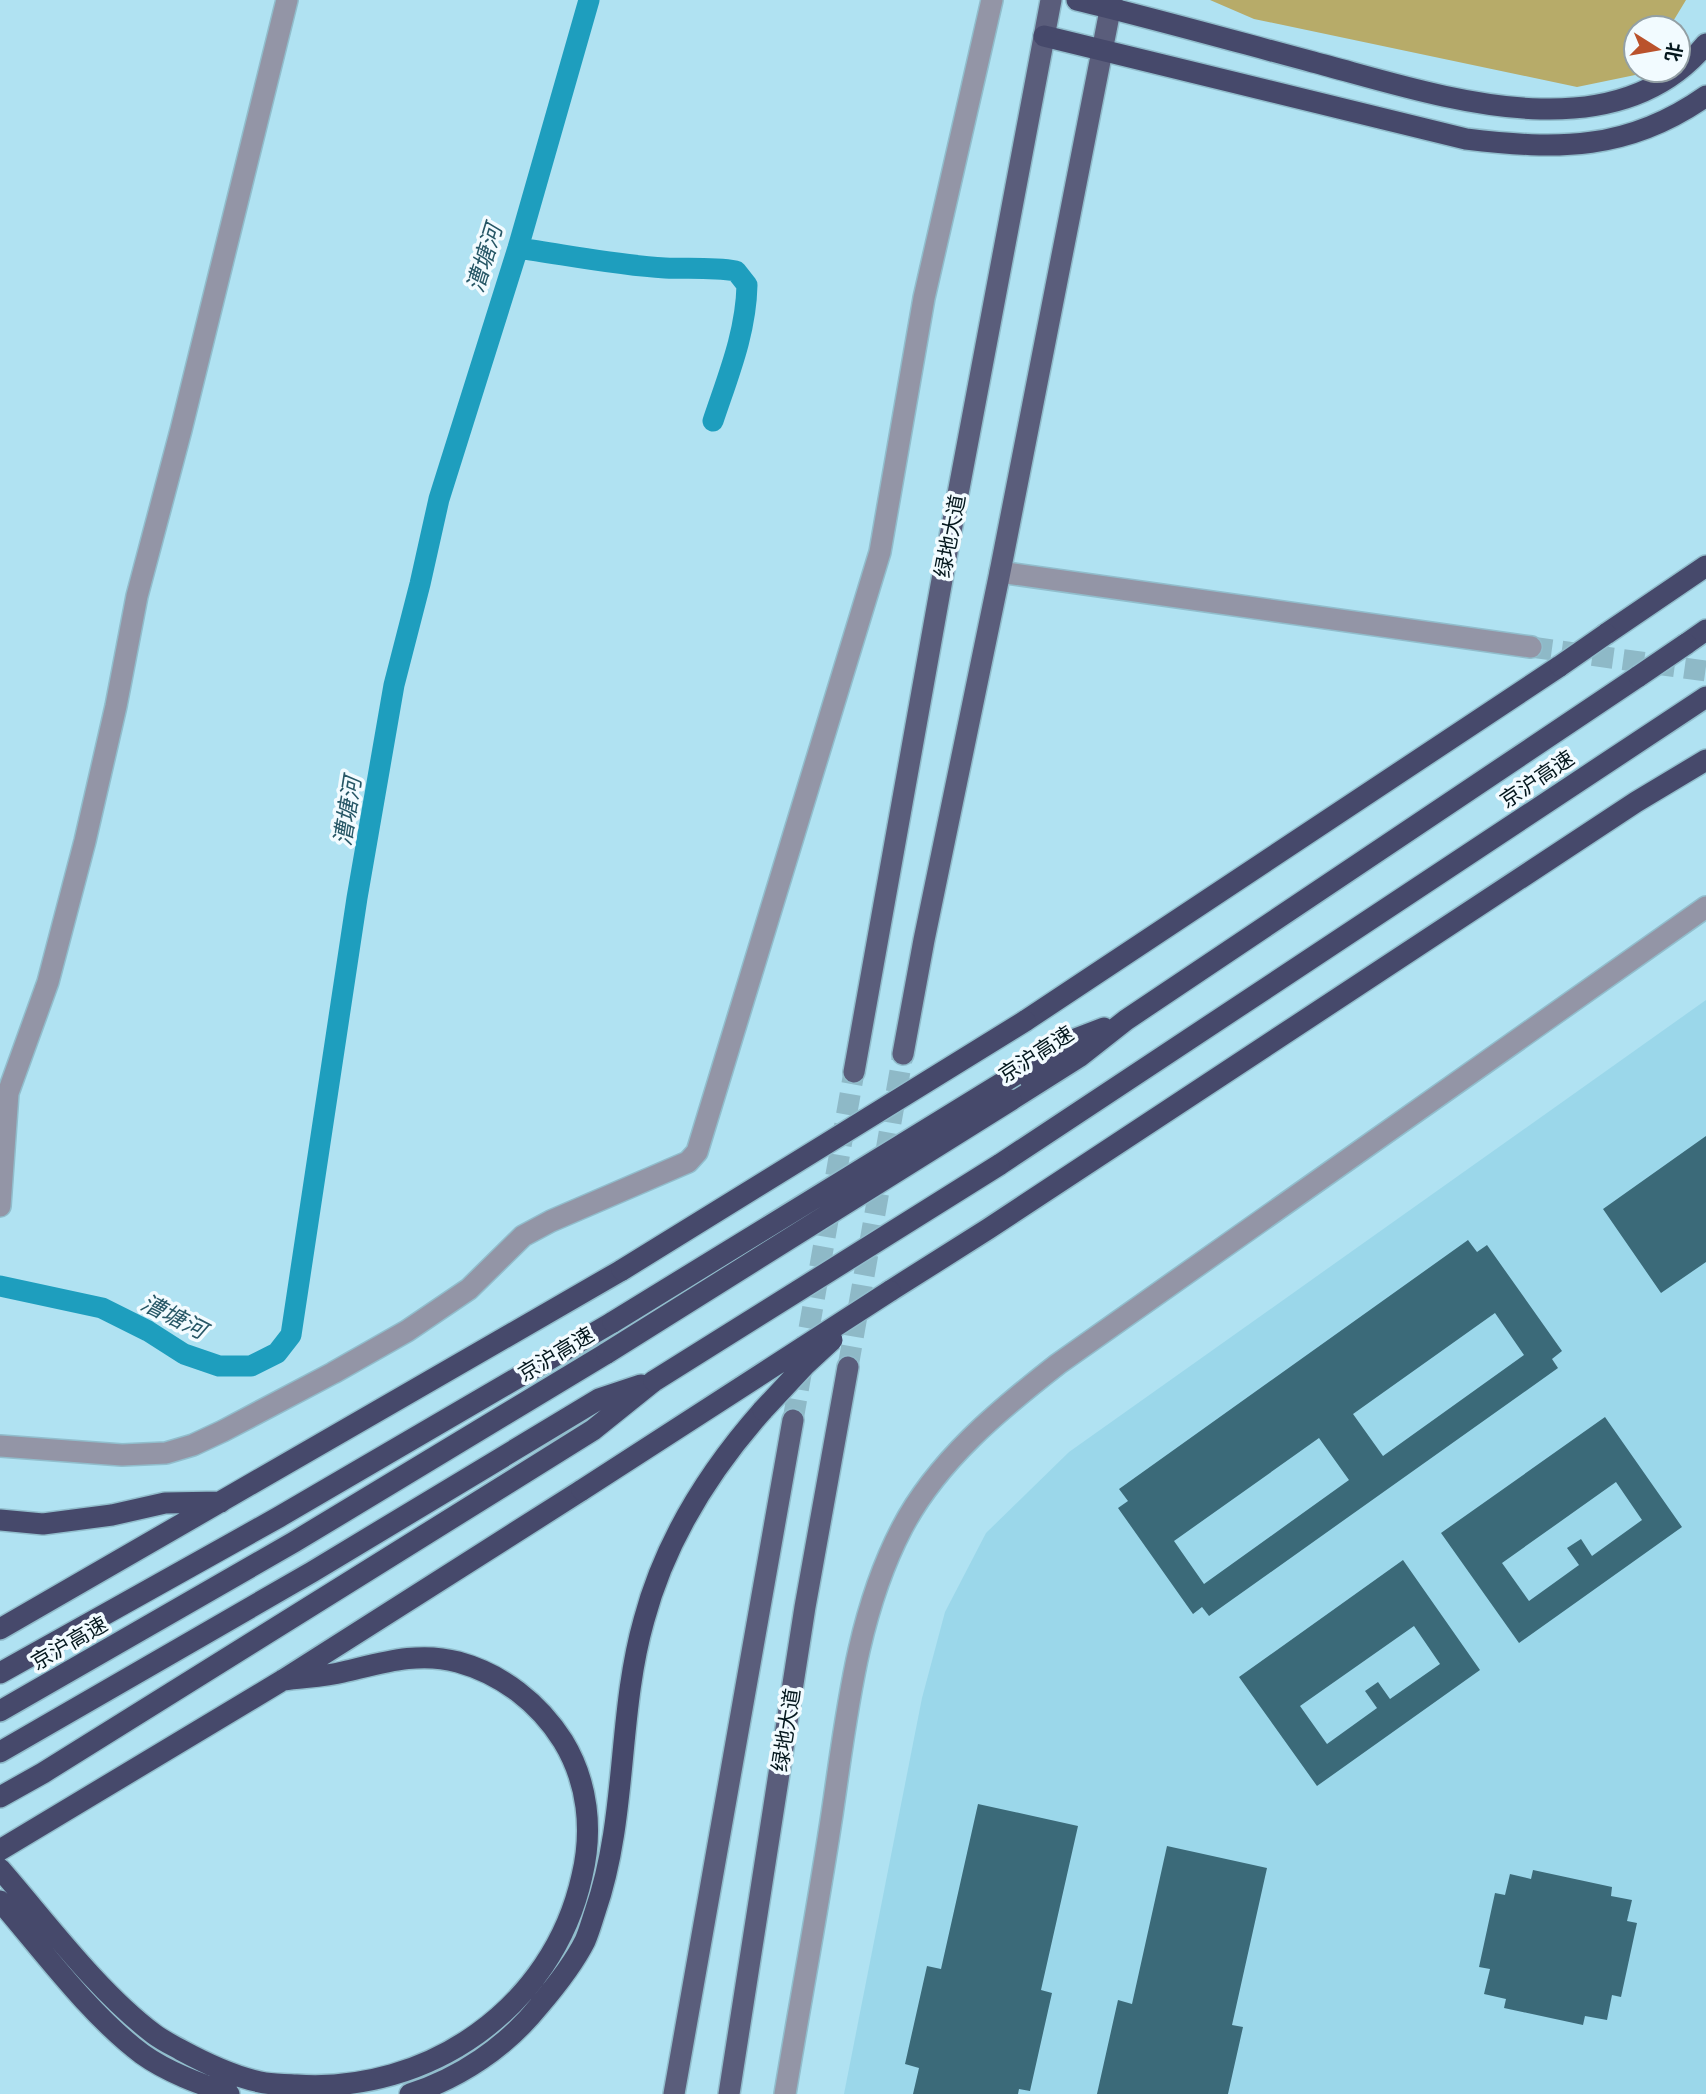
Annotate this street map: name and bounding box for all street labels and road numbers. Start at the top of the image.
street label: 绿地大道 [929,492,971,580]
street label: 京沪高速 [1495,744,1579,814]
street label: 京沪高速 [993,1020,1079,1088]
street label: 京沪高速 [513,1321,599,1387]
street label: 京沪高速 [26,1610,112,1676]
street label: 绿地大道 [766,1686,806,1774]

